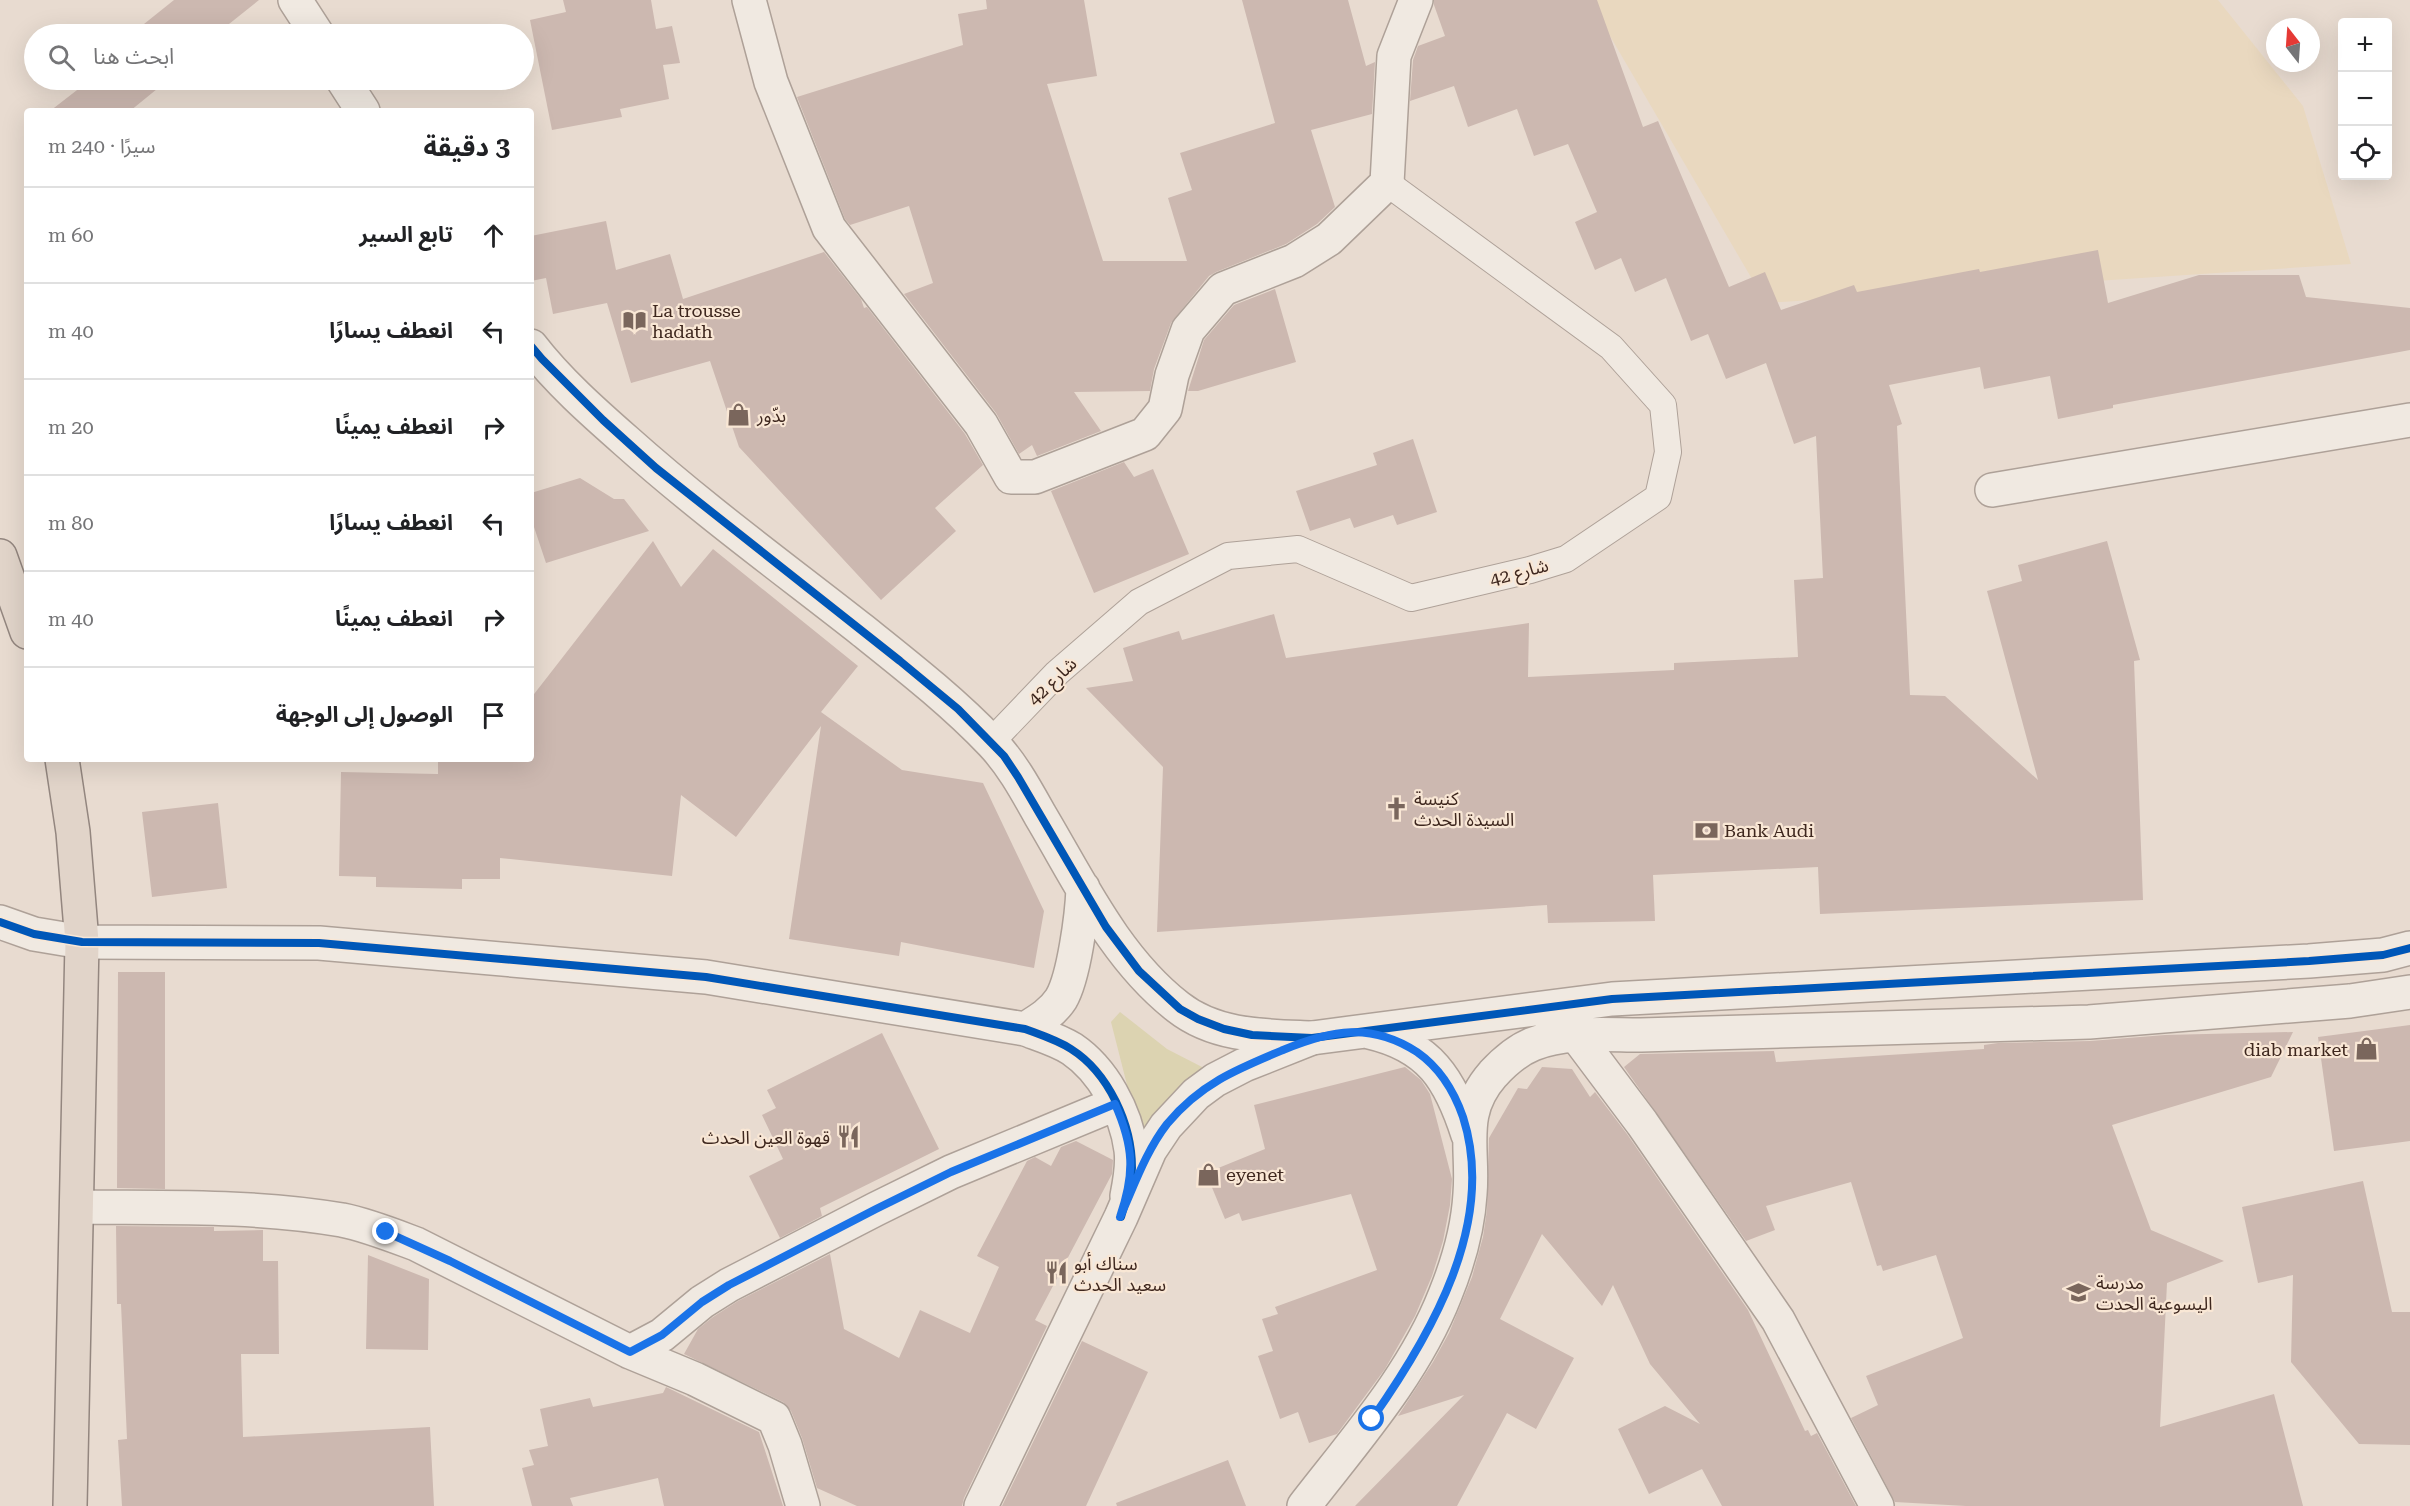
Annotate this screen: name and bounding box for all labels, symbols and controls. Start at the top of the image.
north arrow [2266,18,2320,72]
map controls [2338,18,2392,180]
button: + [2338,18,2392,72]
search box [24,24,534,90]
icon: search [45,41,78,74]
text: ابحث هنا [93,44,174,69]
button: − [2338,72,2392,126]
button: locate [2338,126,2392,180]
text: 3 دقيقة [423,132,510,162]
text: سيرًا · 240 m [48,134,155,158]
icon: ahead [477,219,510,252]
text: تابع السير [359,222,453,247]
text: 60 m [48,223,94,247]
place label: La trousse hadath [652,300,741,342]
library icon: La trousse hadath [621,307,647,333]
icon: left [477,315,510,348]
text: انعطف يسارًا [329,318,453,343]
text: 40 m [48,319,94,343]
shop icon: بدّور [726,402,752,428]
place label: بدّور [756,405,786,427]
icon: right [477,411,510,444]
text: انعطف يمينًا [335,414,453,439]
text: 20 m [48,415,94,439]
icon: left [477,507,510,540]
text: انعطف يسارًا [329,510,453,535]
text: 80 m [48,511,94,535]
street label: شارع 42 [1487,554,1552,594]
icon: right [477,603,510,636]
text: انعطف يمينًا [335,606,453,631]
text: 40 m [48,607,94,631]
street label: شارع 42 [1023,653,1084,712]
icon: arrive [477,699,510,732]
text: الوصول إلى الوجهة [276,702,453,727]
place label: كنيسة السيدة الحدث [1414,788,1514,830]
church icon: كنيسة السيدة الحدث [1383,795,1409,821]
bank icon: Bank Audi [1693,817,1719,843]
place label: Bank Audi [1724,820,1814,841]
shop icon: diab market [2353,1036,2379,1062]
place label: diab market [2244,1039,2348,1060]
restaurant icon: قهوة العين الحدث [835,1124,861,1150]
place label: قهوة العين الحدث [702,1127,830,1149]
shop icon: eyenet [1195,1161,1221,1187]
place label: eyenet [1226,1164,1284,1185]
route end [372,1218,398,1244]
place label: سناك أبو سعيد الحدث [1074,1252,1166,1295]
restaurant icon: سناك أبو سعيد الحدث [1043,1260,1069,1286]
place label: مدرسة اليسوعية الحدت [2096,1272,2212,1315]
school or university icon: مدرسة اليسوعية الحدت [2065,1279,2091,1305]
route start [1358,1405,1384,1431]

